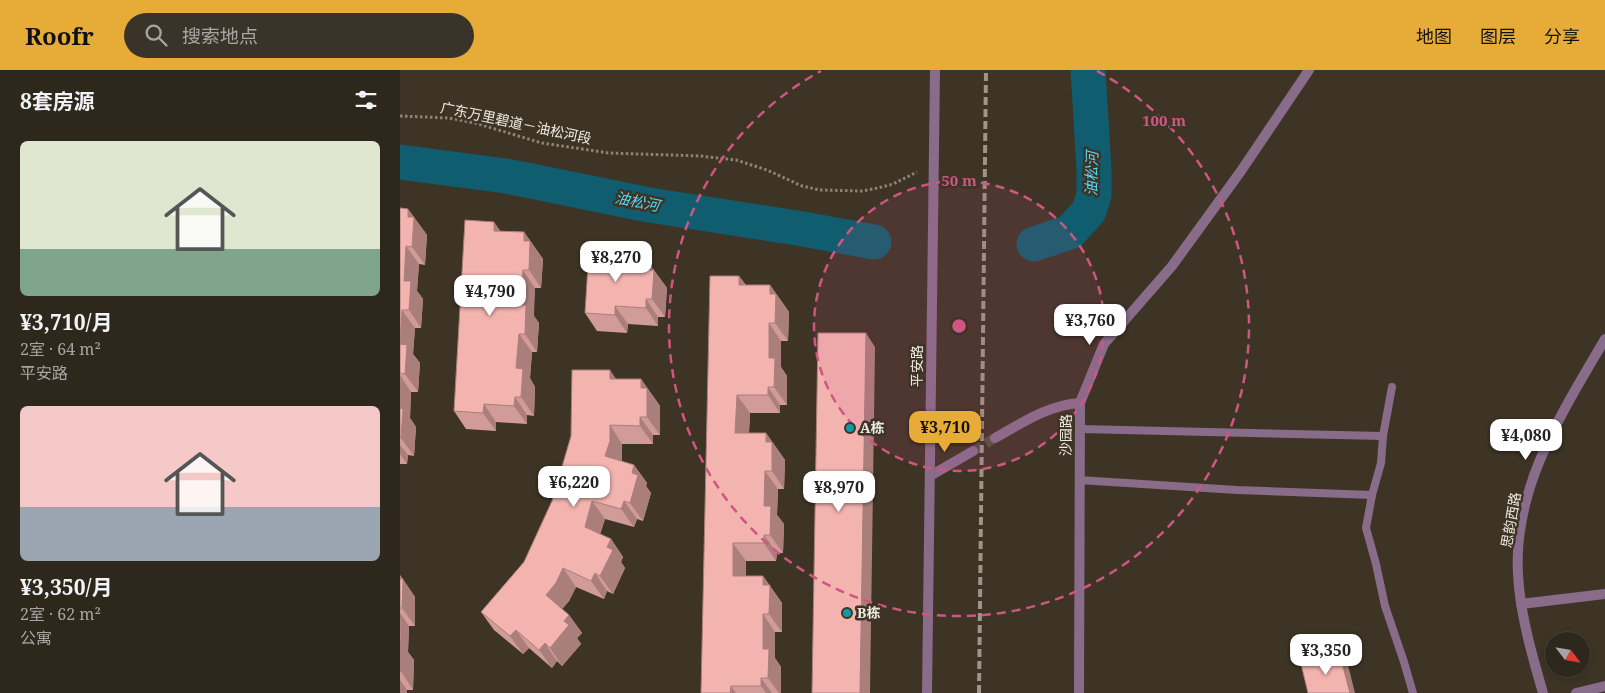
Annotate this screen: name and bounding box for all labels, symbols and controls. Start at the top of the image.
search box [124,13,474,58]
text: Roofr [25,19,94,52]
icon: search [142,21,170,49]
text: 搜索地点 [182,23,258,49]
text: 地图 [1416,24,1452,48]
text: 图层 [1480,24,1516,48]
text: 分享 [1544,24,1580,48]
icon: filters [352,86,380,114]
text: 8套房源 [20,87,95,115]
street label: 广东万里碧道－油松河段 [439,97,593,148]
text: 100 m [1142,110,1186,130]
water label: 油松河 [1081,148,1101,197]
text: 50 m [941,170,977,190]
icon: home [155,174,245,264]
water label: 油松河 [613,187,664,216]
pin: ¥8,270 [575,240,657,283]
text: ¥8,270 [591,246,641,268]
pin: ¥4,790 [449,274,531,317]
text: ¥4,790 [465,280,515,302]
pin: ¥3,760 [1049,304,1131,346]
text: ¥3,710/月 [20,308,113,336]
text: ¥3,760 [1065,309,1115,331]
centre of rings [950,317,968,335]
text: 2室 · 64 m² [20,338,101,360]
street label: 平安路 [907,345,926,387]
text: 平安路 [20,362,68,384]
pin: ¥3,710 [904,410,986,453]
street label: 沙园路 [1056,414,1075,456]
text: ¥3,710 [920,416,970,438]
place label: A栋 [860,418,885,437]
pin: ¥4,080 [1485,418,1567,461]
marker: A栋 [844,422,856,434]
text: ¥4,080 [1501,424,1551,446]
icon: home [155,439,245,529]
pin: ¥6,220 [533,466,615,508]
pin: ¥8,970 [798,470,880,513]
text: ¥6,220 [549,471,599,493]
text: ¥8,970 [814,476,864,498]
street label: 思韵西路 [1496,491,1525,549]
text: ¥3,350/月 [20,573,113,601]
text: 2室 · 62 m² [20,603,101,625]
place label: B栋 [857,603,880,622]
marker: B栋 [841,607,853,619]
text: 公寓 [20,627,52,649]
north arrow [1545,632,1590,678]
map controls [1545,632,1590,677]
pin: ¥3,350 [1285,634,1367,676]
text: ¥3,350 [1301,639,1351,661]

